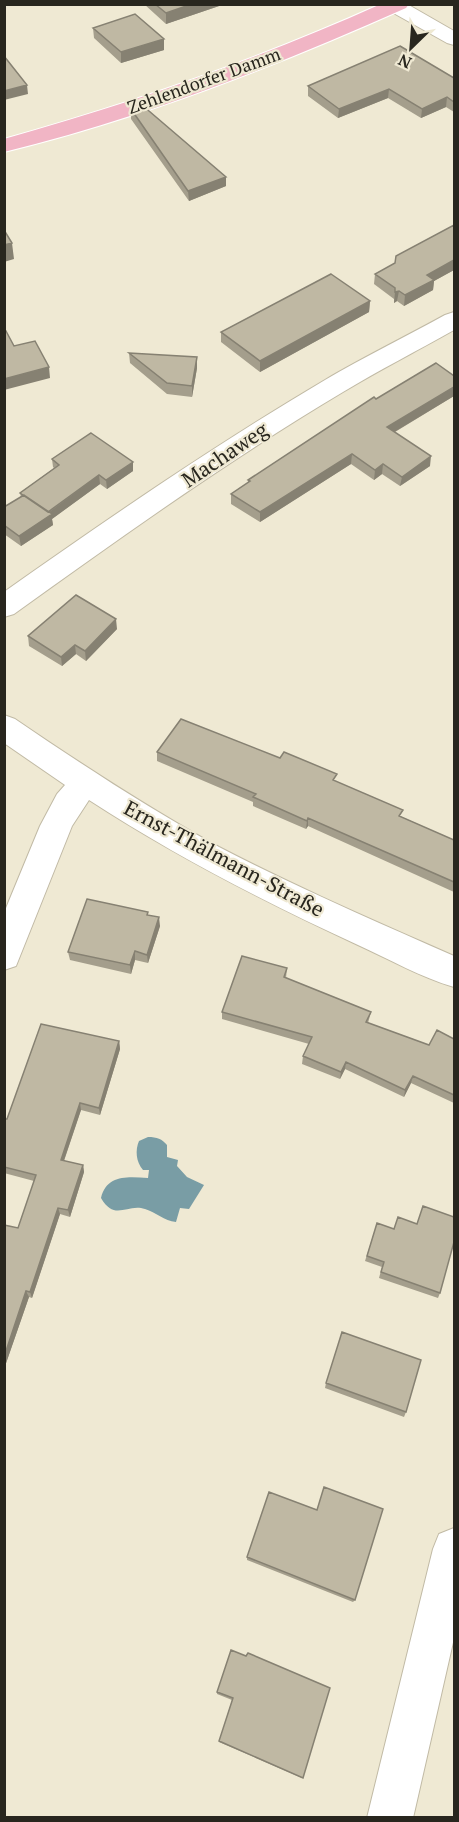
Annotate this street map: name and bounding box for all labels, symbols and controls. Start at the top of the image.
north arrow [381,18,441,78]
street label: Zehlendorfer Damm [124,41,284,119]
text: N [395,49,415,74]
street label: Machaweg [176,415,274,493]
street label: Ernst-Thälmann-Straße [119,793,329,923]

